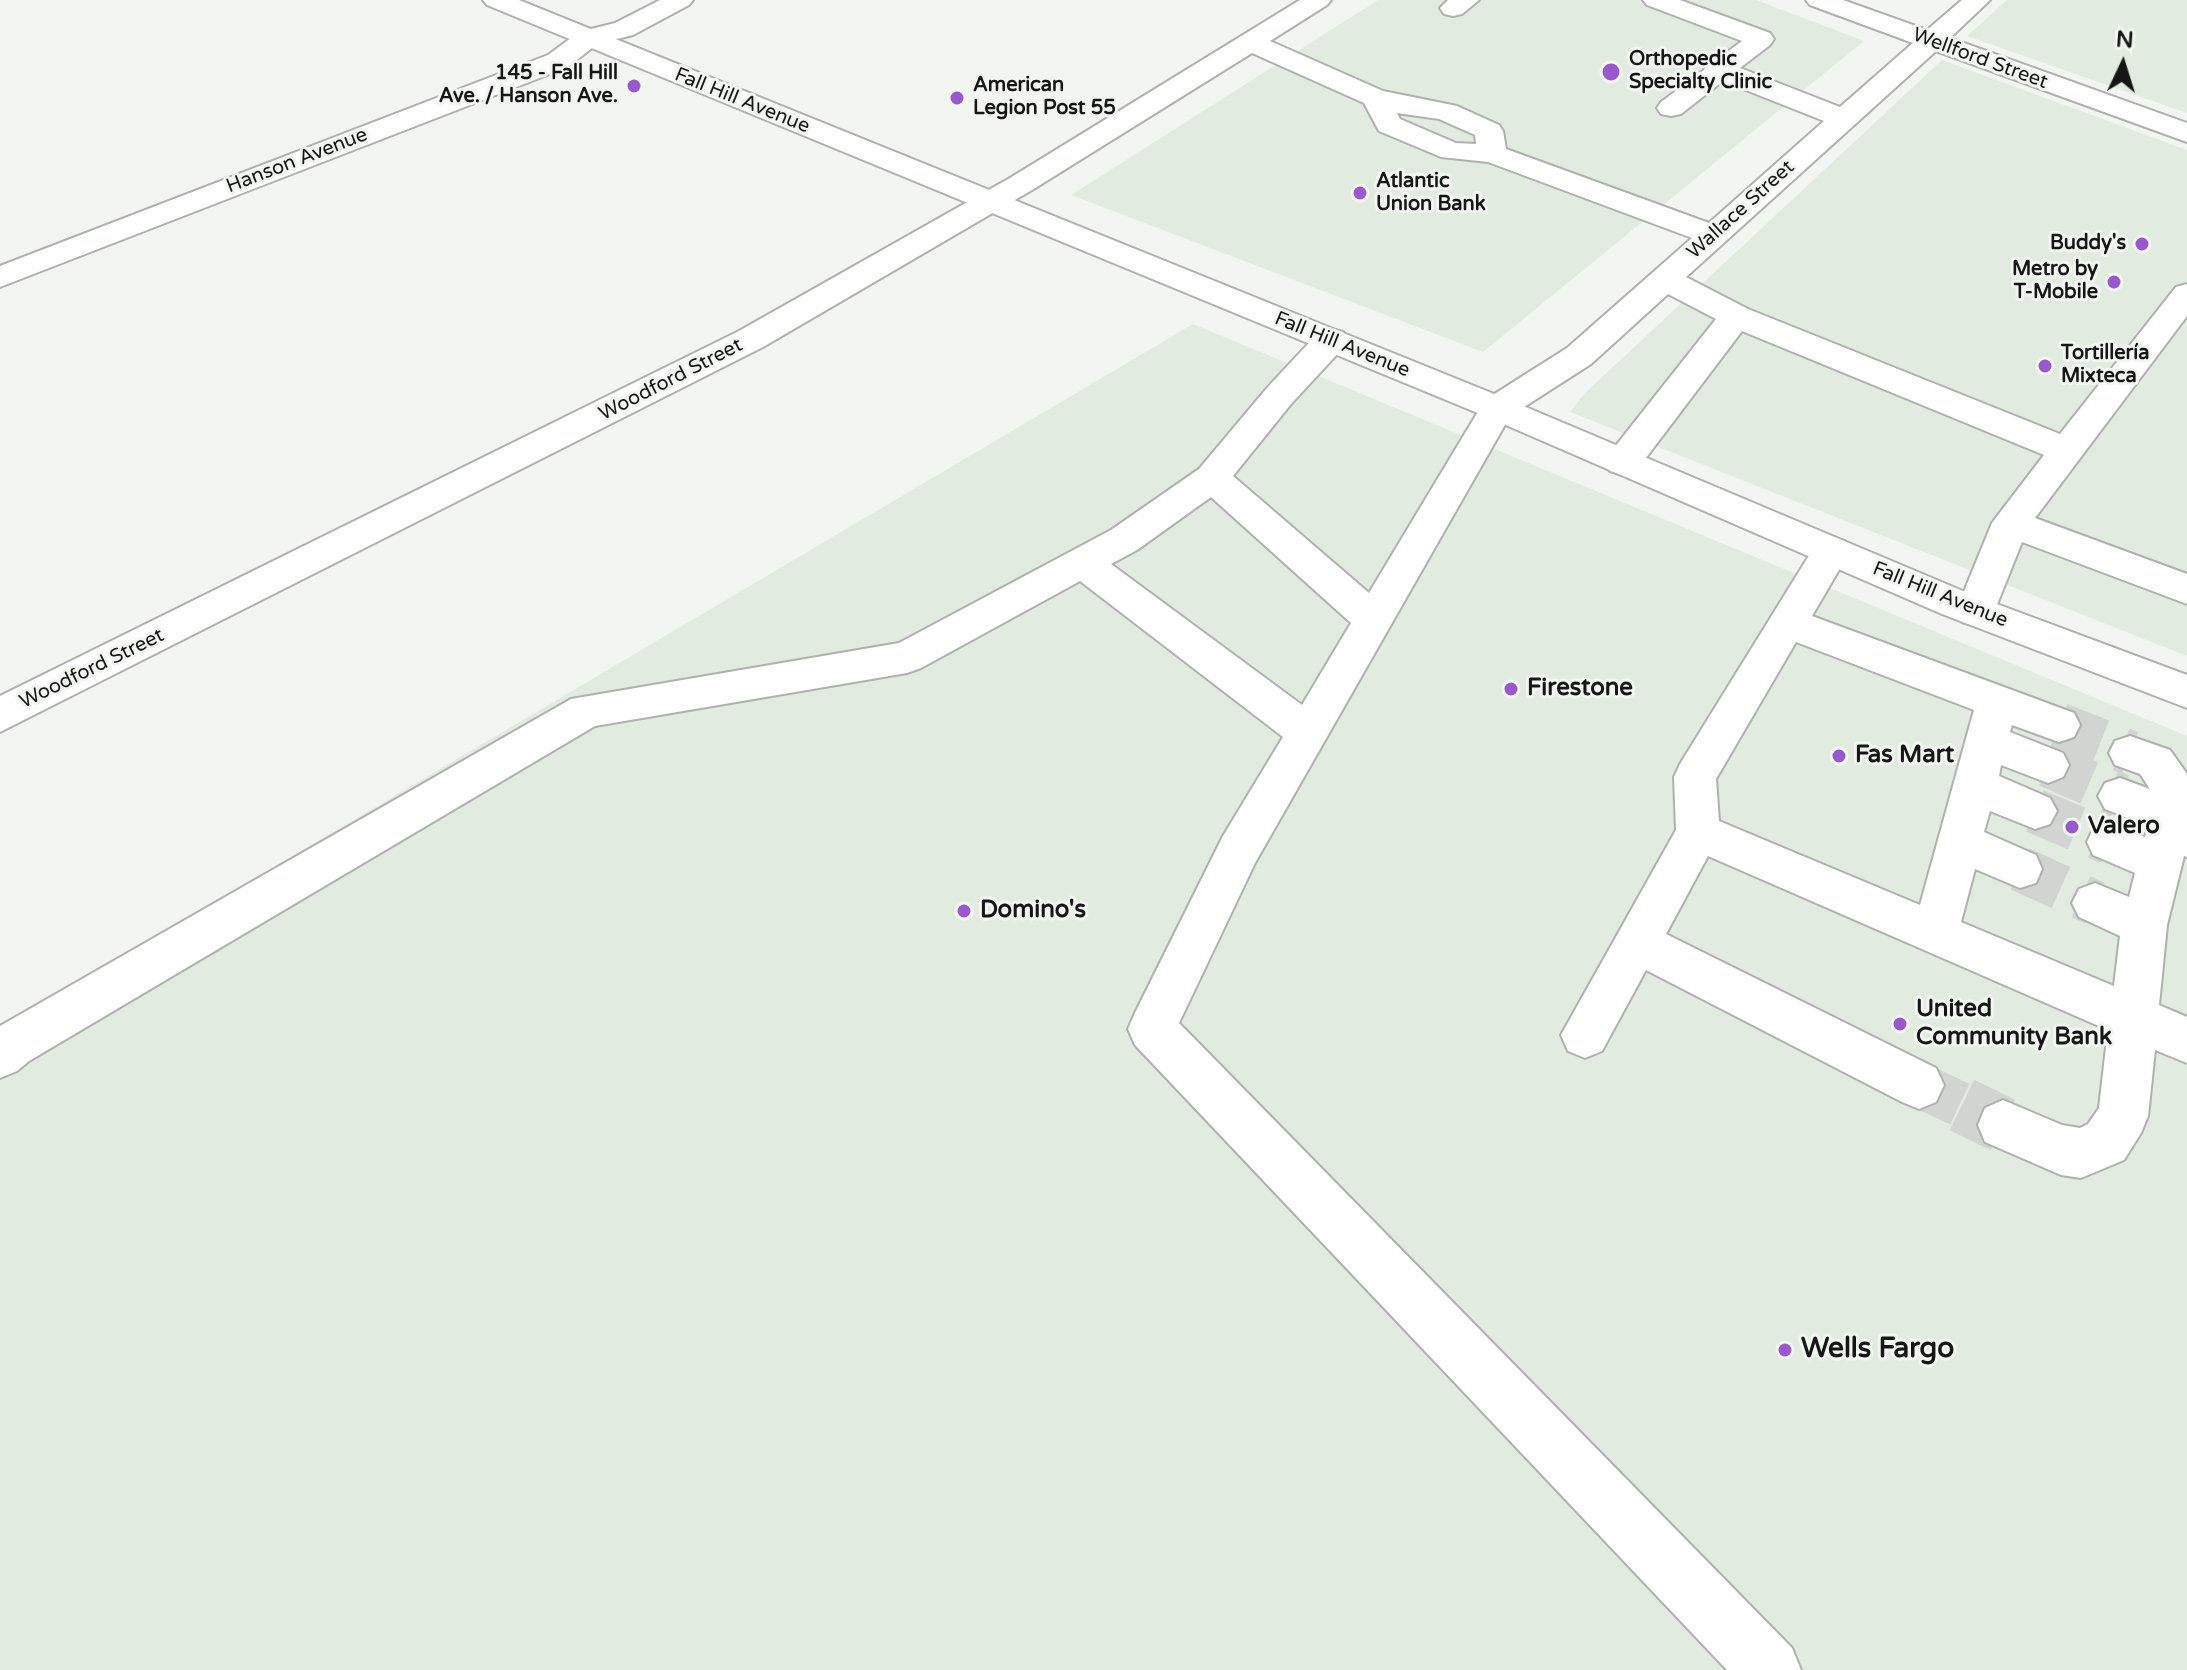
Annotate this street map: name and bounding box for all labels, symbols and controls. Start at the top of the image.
street label: Wellford Street [1909,23,2051,95]
north arrow [2083,24,2163,104]
text: N [2115,26,2134,54]
place label: Orthopedic Specialty Clinic [1629,48,1772,95]
marker: Orthopedic Specialty Clinic [1600,61,1622,83]
place label: 145 - Fall Hill Ave. / Hanson Ave. [439,62,618,109]
street label: Fall Hill Avenue [671,63,813,139]
place label: American Legion Post 55 [973,74,1116,121]
marker: 145 - Fall Hill Ave. / Hanson Ave. [625,77,643,95]
marker: American Legion Post 55 [948,89,966,107]
street label: Hanson Avenue [223,123,371,199]
street label: Wallace Street [1682,156,1800,264]
place label: Atlantic Union Bank [1376,170,1486,217]
marker: Atlantic Union Bank [1351,184,1369,202]
place label: Buddy's [2050,232,2126,256]
marker: Buddy's [2133,235,2151,253]
place label: Metro by T-Mobile [2012,258,2098,305]
marker: Metro by T-Mobile [2105,273,2123,291]
street label: Fall Hill Avenue [1271,307,1413,383]
street label: Woodford Street [595,333,747,427]
place label: Tortillería Mixteca [2061,342,2149,389]
marker: Tortillería Mixteca [2036,357,2054,375]
street label: Fall Hill Avenue [1869,557,2011,633]
street label: Woodford Street [16,624,168,714]
place label: Firestone [1527,675,1633,703]
marker: Firestone [1502,680,1520,698]
place label: Fas Mart [1855,742,1954,770]
marker: Fas Mart [1830,747,1848,765]
place label: Valero [2088,813,2160,841]
marker: Valero [2063,818,2081,836]
place label: Domino's [980,897,1086,925]
marker: Domino's [955,902,973,920]
place label: United Community Bank [1916,996,2112,1052]
marker: United Community Bank [1891,1015,1909,1033]
place label: Wells Fargo [1801,1333,1954,1367]
marker: Wells Fargo [1776,1341,1794,1359]

